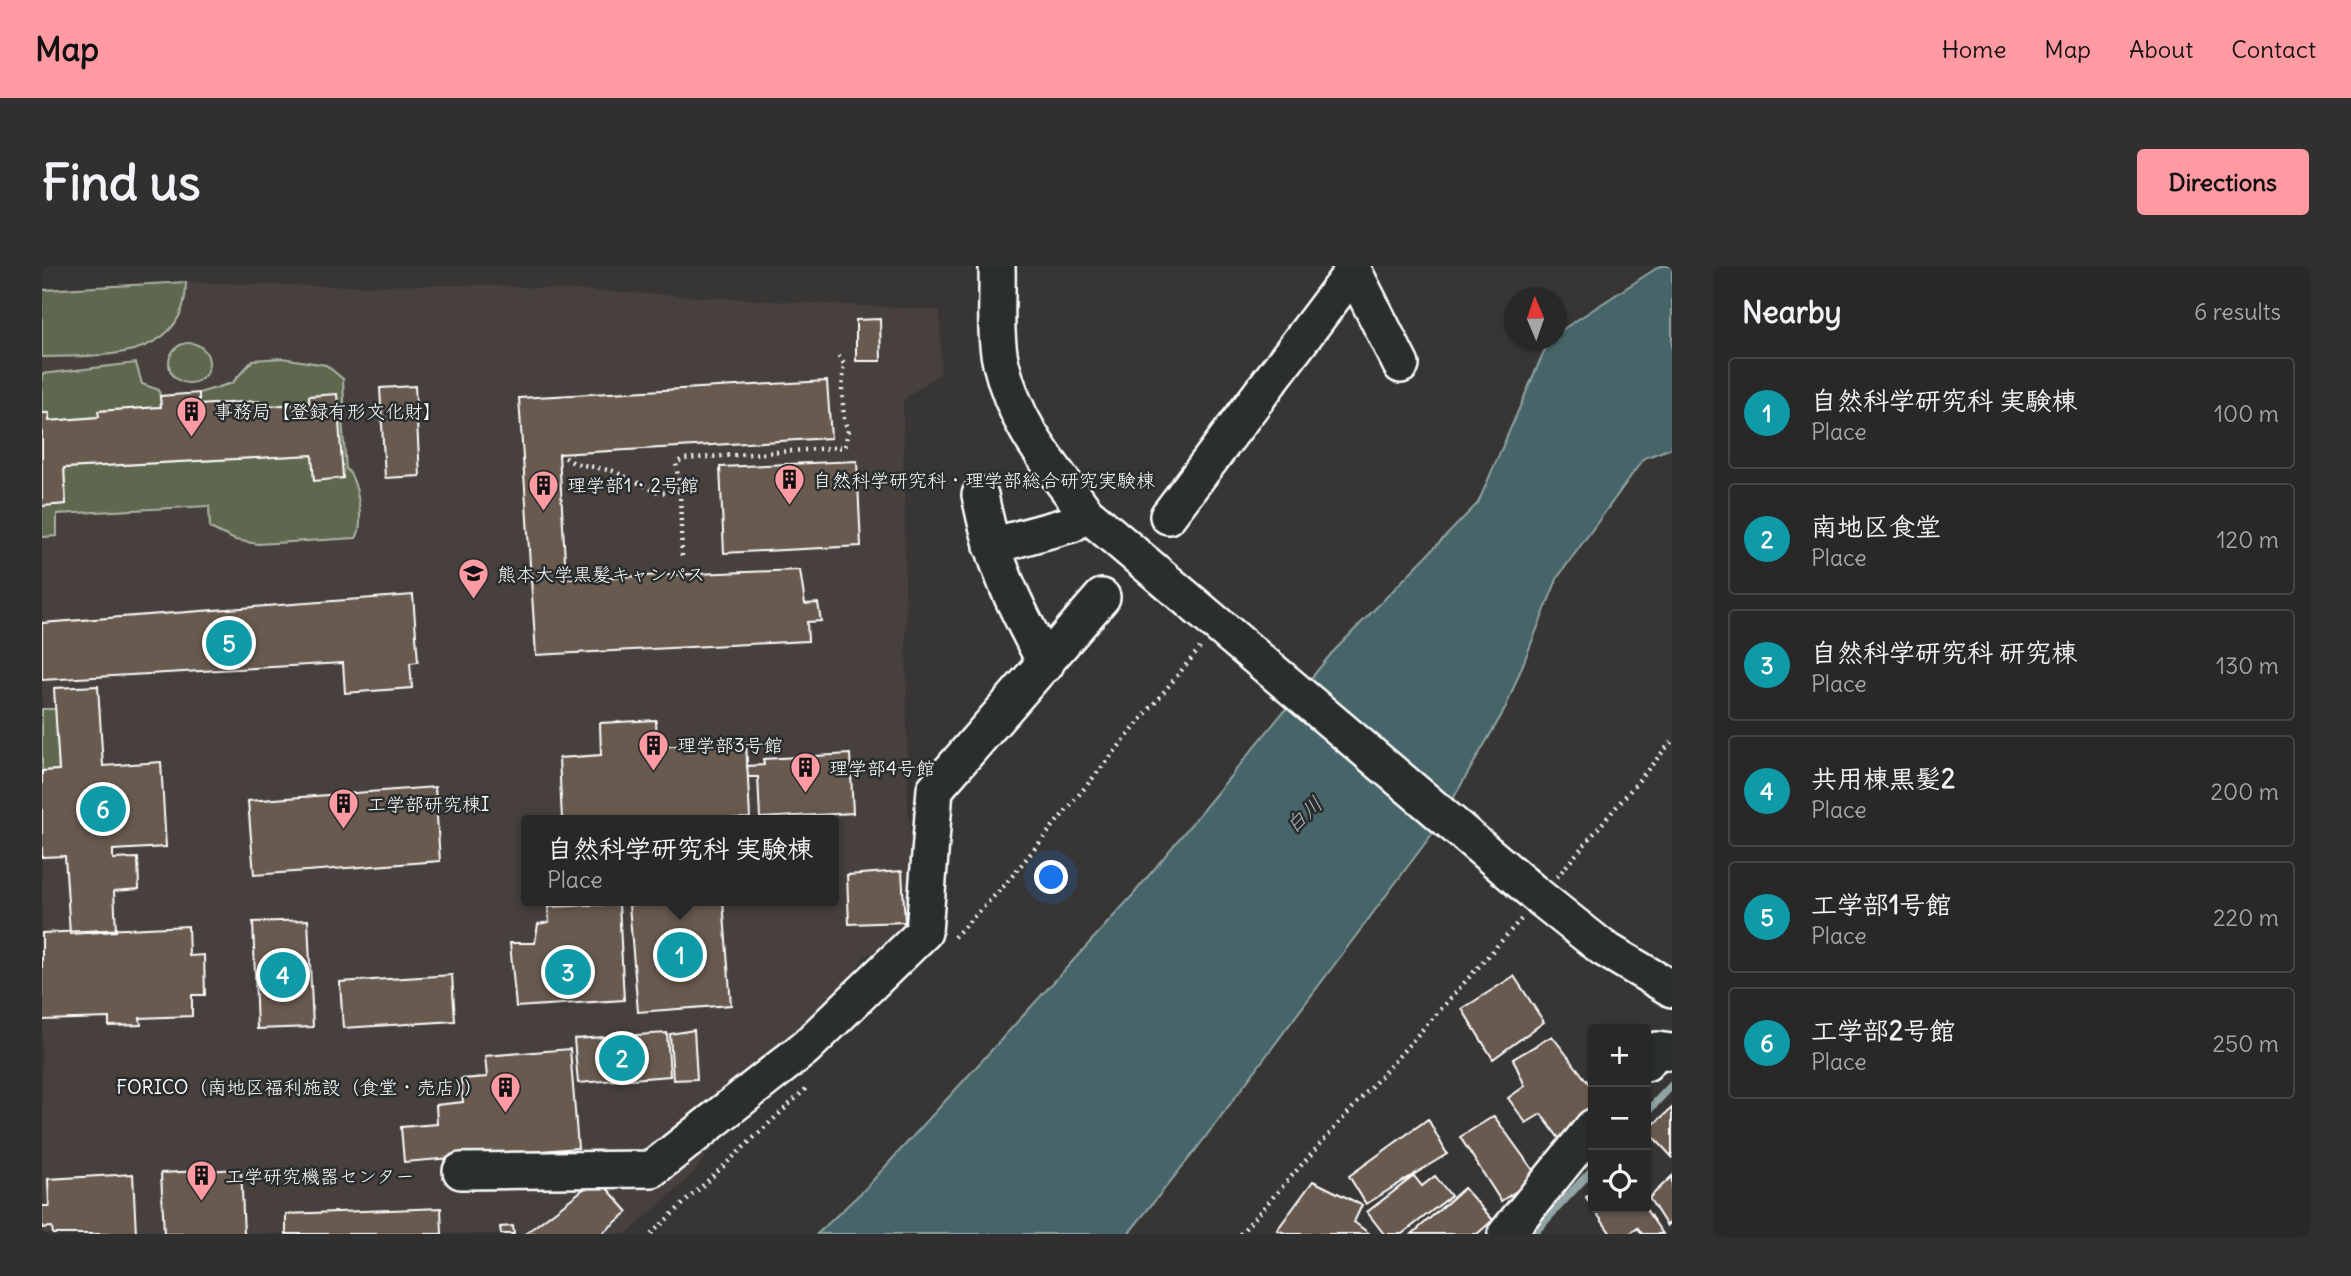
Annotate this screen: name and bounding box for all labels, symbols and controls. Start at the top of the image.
text: Map [35,28,99,70]
text: Home [1942,34,2006,64]
text: Map [2044,34,2091,64]
text: About [2129,34,2193,64]
text: Contact [2231,34,2316,64]
button: Directions [2137,149,2309,215]
text: Find us [42,152,200,213]
north arrow [1504,287,1567,350]
text: Nearby [1742,293,1842,331]
text: 6 results [2194,297,2281,326]
text: 自然科学研究科 実験棟 [1811,384,2077,417]
building icon: 事務局【登録有形文化財】 [174,394,208,438]
place label: 事務局【登録有形文化財】 [214,399,442,423]
text: 1 [1762,399,1772,428]
text: 100 m [2214,399,2279,428]
text: Place [1811,417,1867,446]
building icon: 自然科学研究科・理学部総合研究実験棟 [773,463,807,507]
building icon: 理学部1・2号館 [527,468,561,512]
place label: 自然科学研究科・理学部総合研究実験棟 [813,468,1155,492]
place label: 理学部1・2号館 [567,473,699,497]
text: 南地区食堂 [1811,510,1941,543]
text: 2 [1761,525,1773,554]
text: 120 m [2216,525,2279,554]
text: Place [1811,543,1867,572]
school or university icon: 熊本大学黒髪キャンパス [457,557,491,601]
place label: 熊本大学黒髪キャンパス [497,562,705,586]
pin: 5 [206,617,252,669]
text: 自然科学研究科 研究棟 [1811,636,2077,669]
text: 3 [1760,651,1774,680]
text: 130 m [2216,651,2279,680]
text: Place [1811,669,1867,698]
building icon: 理学部3号館 [637,728,671,772]
place label: 理学部3号館 [677,733,783,757]
building icon: 理学部4号館 [789,751,823,795]
place label: 理学部4号館 [829,756,935,780]
text: 共用棟黒髪2 [1811,762,1955,795]
text: 4 [1760,777,1774,806]
text: 200 m [2210,777,2279,806]
pin: 6 [80,783,126,835]
building icon: 工学部研究棟I [327,787,361,831]
water label: 白川 [1279,790,1328,839]
place label: 工学部研究棟I [367,792,489,816]
text: Place [1811,795,1867,824]
popup [521,815,839,906]
text: 自然科学研究科 実験棟 [547,832,813,865]
your location [1034,860,1068,894]
text: Place [547,865,603,894]
text: 工学部1号館 [1811,888,1951,921]
text: 5 [1760,903,1774,932]
text: 220 m [2213,903,2279,932]
text: Place [1811,921,1867,950]
pin: 1 [657,929,703,981]
pin: 3 [545,946,591,998]
pin: 4 [260,949,306,1001]
text: 工学部2号館 [1811,1014,1955,1047]
map controls [1588,1024,1651,1213]
button: + [1588,1024,1651,1087]
text: 6 [1760,1029,1774,1058]
text: 250 m [2212,1029,2279,1058]
pin: 2 [599,1032,645,1084]
text: Place [1811,1047,1867,1076]
building icon: FORICO（南地区福利施設（食堂・売店）） [489,1070,523,1114]
place label: FORICO（南地区福利施設（食堂・売店）） [116,1075,483,1099]
button: − [1588,1087,1651,1150]
button: locate [1588,1150,1651,1213]
building icon: 工学研究機器センター [185,1159,219,1203]
place label: 工学研究機器センター [225,1164,414,1188]

